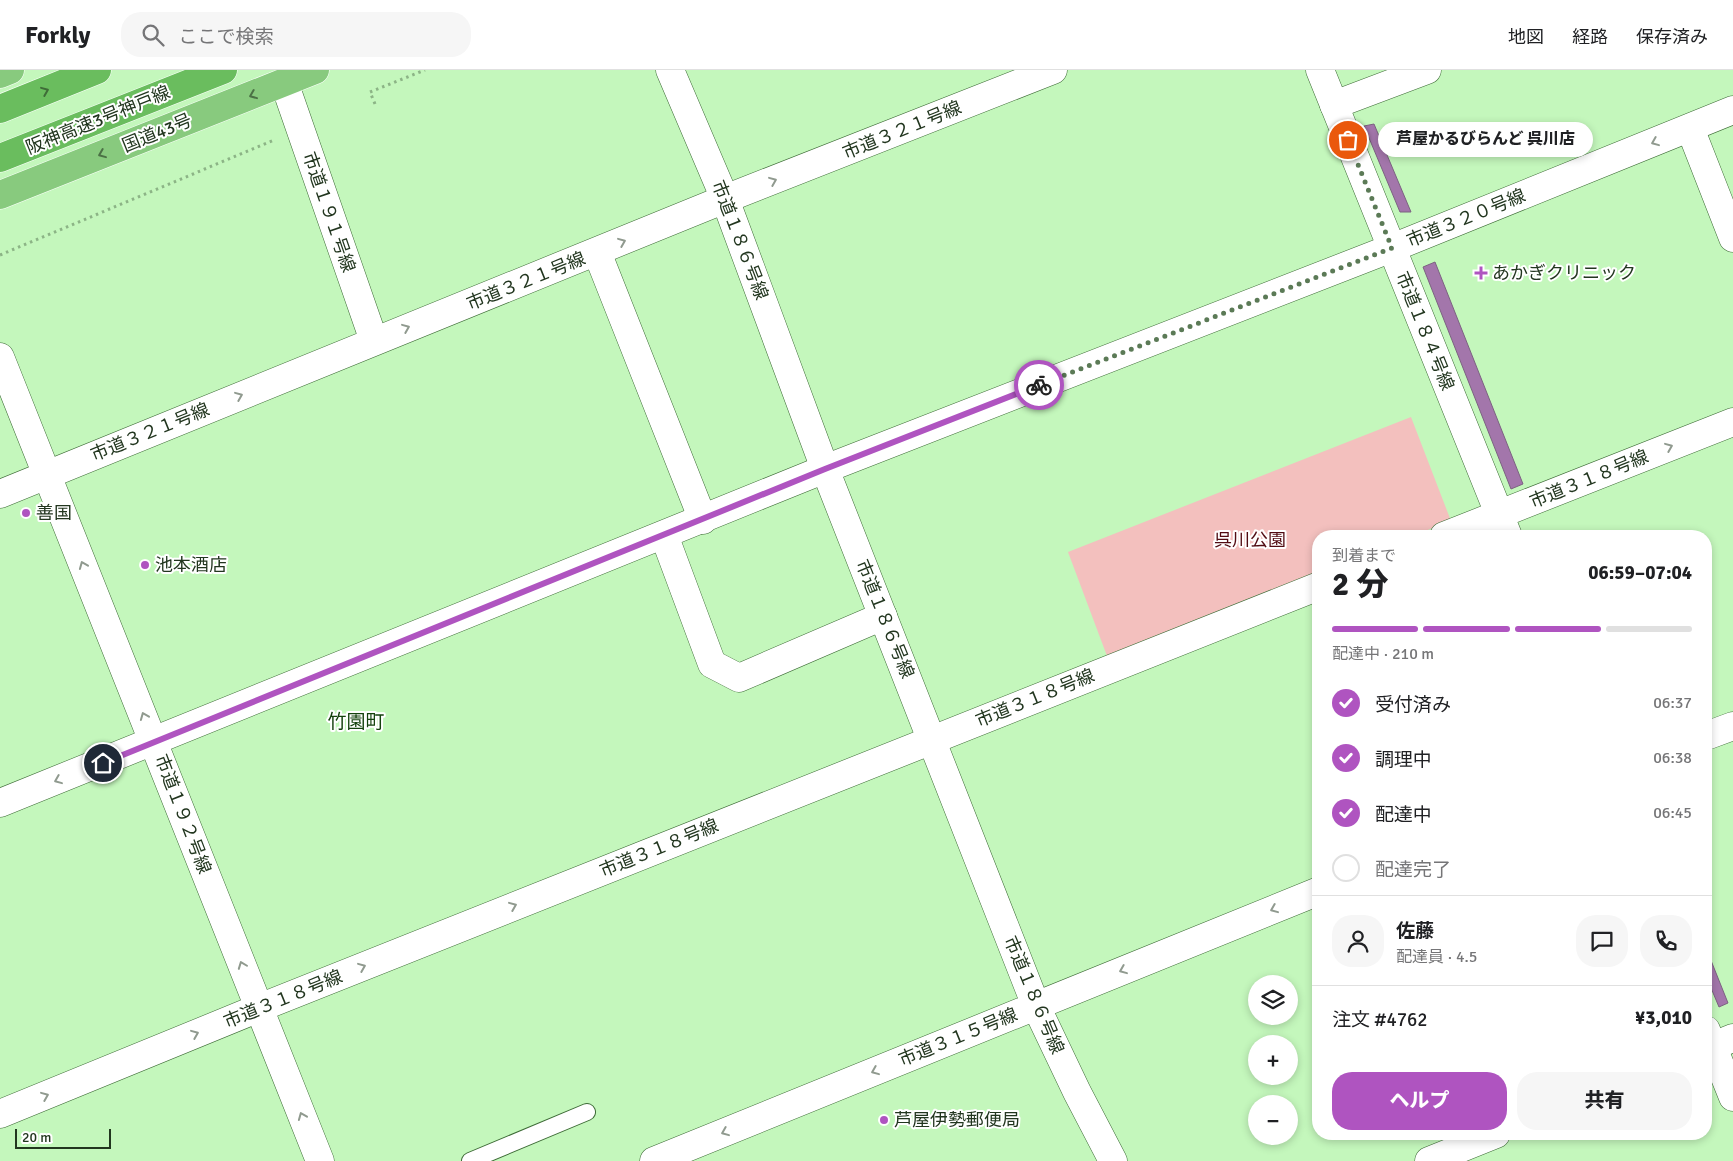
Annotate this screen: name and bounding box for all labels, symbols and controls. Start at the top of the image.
search box [121,12,471,57]
text: Forkly [25,20,91,50]
icon: search [139,21,167,49]
text: ここで検索 [179,25,274,49]
text: 地図 [1508,26,1544,48]
text: 経路 [1572,26,1608,48]
text: 保存済み [1636,26,1708,48]
street label: 阪神高速3号神戸線 [23,81,173,159]
one-way arrow [40,87,49,97]
one-way arrow [249,88,258,99]
street label: 市道３２１号線 [839,96,965,164]
street label: 国道43号 [119,109,195,157]
pin [1327,119,1369,161]
callout: 芦屋かるびらんど 呉川店 [1378,122,1593,158]
icon: bag [1334,126,1362,154]
text: 芦屋かるびらんど 呉川店 [1396,129,1575,149]
one-way arrow [1651,135,1660,146]
one-way arrow [98,148,107,159]
street label: 市道１９１号線 [298,149,360,275]
one-way arrow [768,176,777,187]
street label: 市道１８６号線 [707,177,773,303]
street label: 市道３２０号線 [1403,184,1529,252]
one-way arrow [617,237,626,248]
street label: 市道３２１号線 [463,247,589,315]
place label: あかぎクリニック [1492,262,1636,284]
marker: あかぎクリニック [1474,266,1488,280]
street label: 市道１８４号線 [1391,268,1459,394]
one-way arrow [401,324,410,335]
courier [1014,360,1064,410]
icon: bike [1025,371,1053,399]
one-way arrow [235,391,243,401]
street label: 市道３２１号線 [87,398,213,466]
one-way arrow [1664,443,1672,453]
street label: 市道３１８号線 [1526,445,1652,513]
place label: 善国 [36,502,72,524]
marker: 善国 [20,507,32,519]
park label: 呉川公園 [1214,529,1286,551]
text: 到着まで [1332,546,1396,566]
place label: 池本酒店 [155,554,227,576]
street label: 市道１８６号線 [851,556,919,682]
marker: 池本酒店 [139,559,151,571]
one-way arrow [78,561,89,570]
text: 06:59–07:04 [1588,561,1692,585]
text: 2 分 [1332,565,1388,604]
text: 配達中 · 210 m [1332,644,1434,664]
street label: 市道３１８号線 [972,664,1098,732]
icon: check [1332,689,1360,717]
text: 受付済み [1375,693,1451,717]
text: 06:37 [1653,693,1692,713]
district label: 竹園町 [327,710,385,734]
one-way arrow [140,712,150,720]
pin [82,742,124,784]
icon: check [1332,744,1360,772]
text: 調理中 [1375,748,1432,772]
text: 06:38 [1653,748,1692,768]
icon: home [89,749,117,777]
street label: 市道１９２号線 [150,751,216,877]
one-way arrow [55,775,63,785]
icon: check [1332,799,1360,827]
text: 配達中 [1375,803,1432,827]
text: 06:45 [1653,803,1692,823]
street label: 市道３１８号線 [596,814,722,882]
text: 配達完了 [1375,858,1451,882]
one-way arrow [508,902,517,913]
one-way arrow [1270,903,1278,913]
button: person [1332,915,1384,967]
button: chat [1576,915,1628,967]
button: phone [1640,915,1692,967]
text: 佐藤 [1396,919,1434,943]
street label: 市道１８６号線 [999,933,1069,1057]
text: 配達員 · 4.5 [1396,947,1477,967]
one-way arrow [238,961,248,969]
one-way arrow [358,962,366,972]
one-way arrow [1119,964,1128,975]
street label: 市道３１８号線 [220,965,346,1033]
map controls [1248,975,1298,1145]
button: layers [1248,975,1298,1025]
street label: 市道３１５号線 [895,1003,1021,1071]
text: ¥3,010 [1635,1006,1692,1030]
text: 注文 #4762 [1332,1008,1427,1032]
one-way arrow [191,1030,199,1040]
button: + [1248,1035,1298,1085]
one-way arrow [871,1065,880,1075]
button: ヘルプ [1332,1072,1507,1130]
button: 共有 [1517,1072,1692,1130]
one-way arrow [40,1091,49,1102]
button: − [1248,1095,1298,1145]
place label: 芦屋伊勢郵便局 [894,1109,1020,1131]
one-way arrow [297,1112,308,1121]
marker: 芦屋伊勢郵便局 [878,1114,890,1126]
scale bar [15,1126,111,1149]
one-way arrow [721,1126,730,1136]
text: 20 m [22,1129,51,1146]

